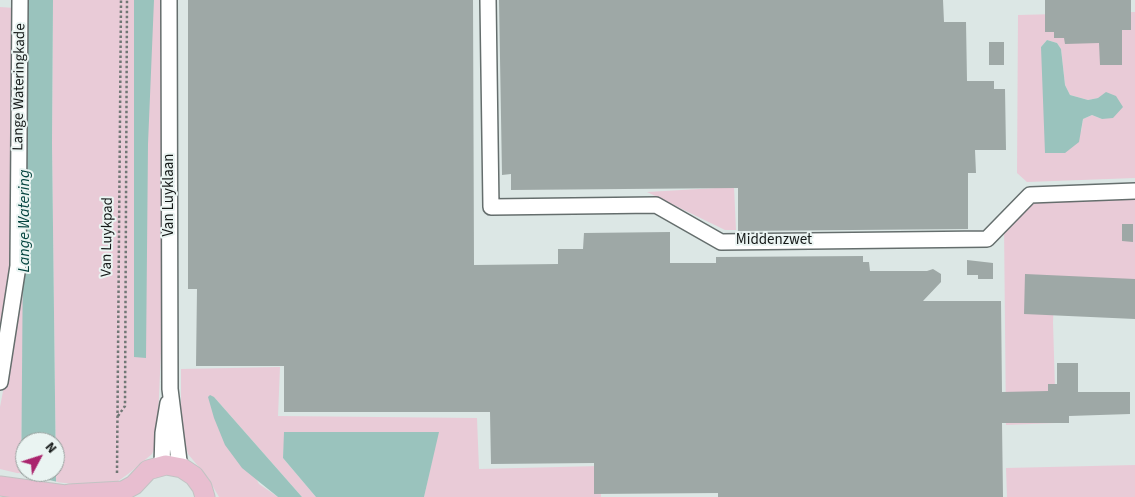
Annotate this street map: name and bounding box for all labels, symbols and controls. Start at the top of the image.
street label: Lange Wateringkade [10,23,30,151]
street label: Van Luyklaan [161,153,179,237]
water label: Lange Watering [15,170,35,272]
street label: Van Luykpad [98,197,118,277]
street label: Middenzwet [736,232,812,250]
north arrow [15,432,65,482]
text: N [40,438,61,458]

